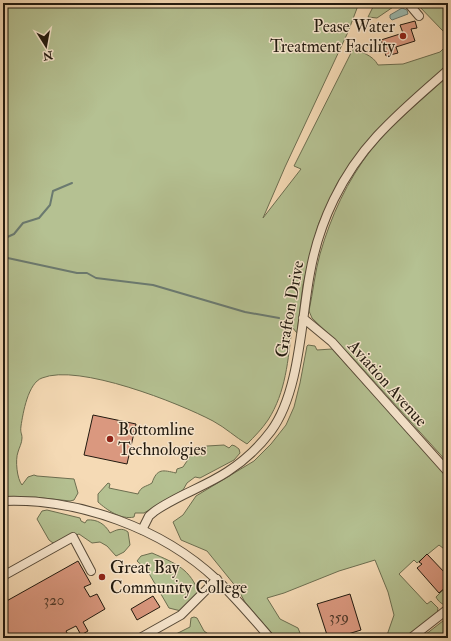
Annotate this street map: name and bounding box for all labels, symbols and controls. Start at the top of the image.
place label: Pease Water Treatment Facility [270,16,396,58]
north arrow [26,26,66,66]
marker: Pease Water Treatment Facility [398,31,408,41]
text: N [41,48,55,63]
street label: Grafton Drive [271,259,308,359]
street label: Aviation Avenue [343,335,432,431]
place label: Bottomline Technologies [118,419,207,460]
marker: Bottomline Technologies [105,434,115,444]
place label: Great Bay Community College [110,557,247,599]
marker: Great Bay Community College [97,572,107,582]
house number: 320 [43,591,65,610]
house number: 359 [329,608,349,627]

